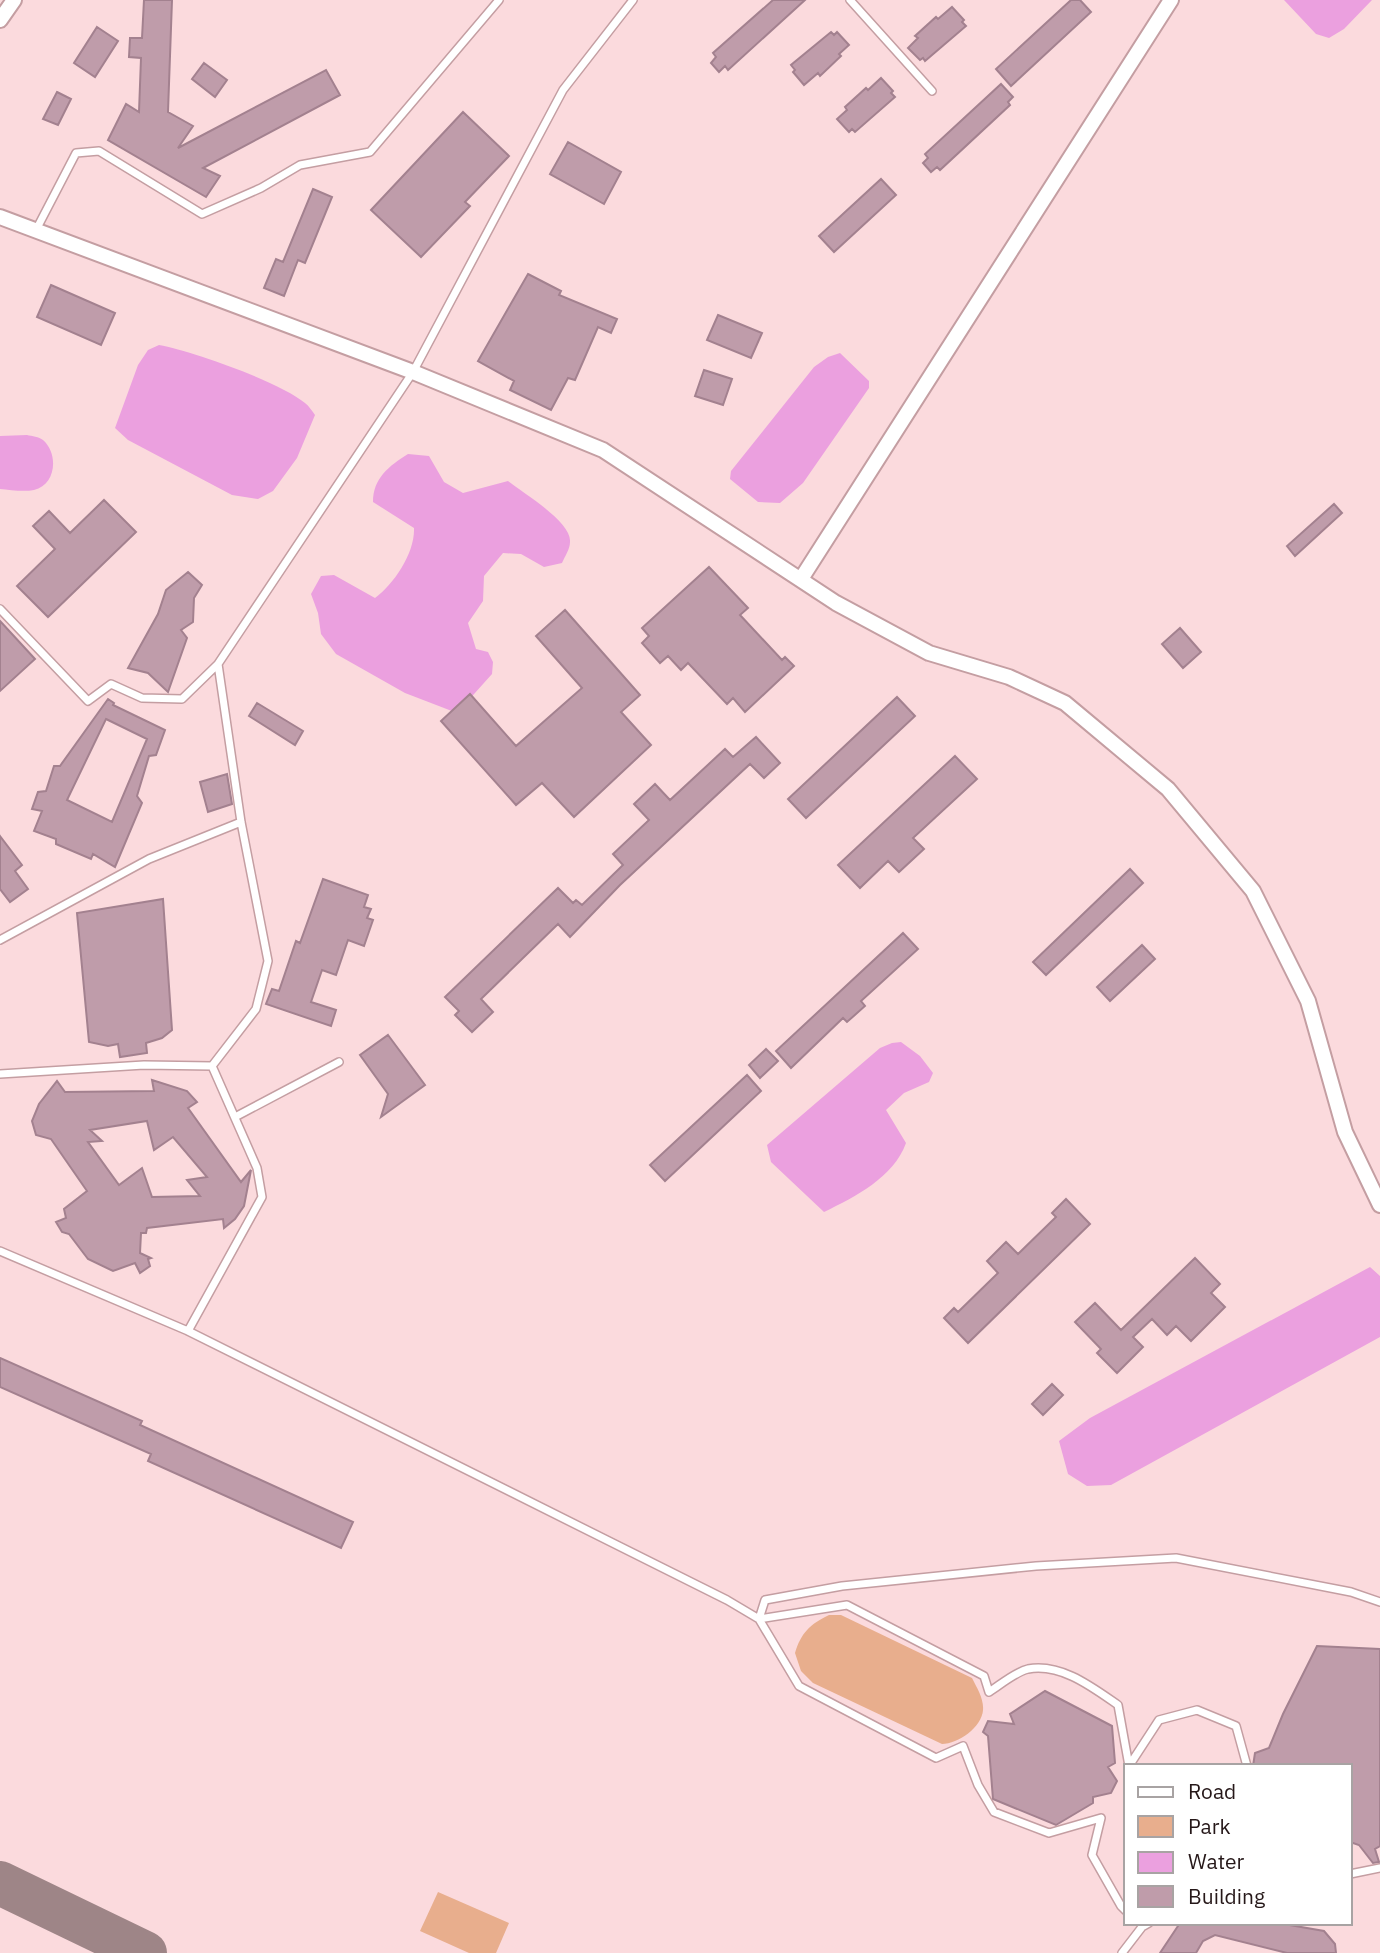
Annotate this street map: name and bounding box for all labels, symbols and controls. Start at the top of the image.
legend [1124,1764,1352,1925]
text: Road [1188,1777,1236,1805]
text: Park [1188,1812,1231,1840]
text: Water [1188,1847,1245,1875]
text: Building [1188,1882,1265,1910]

